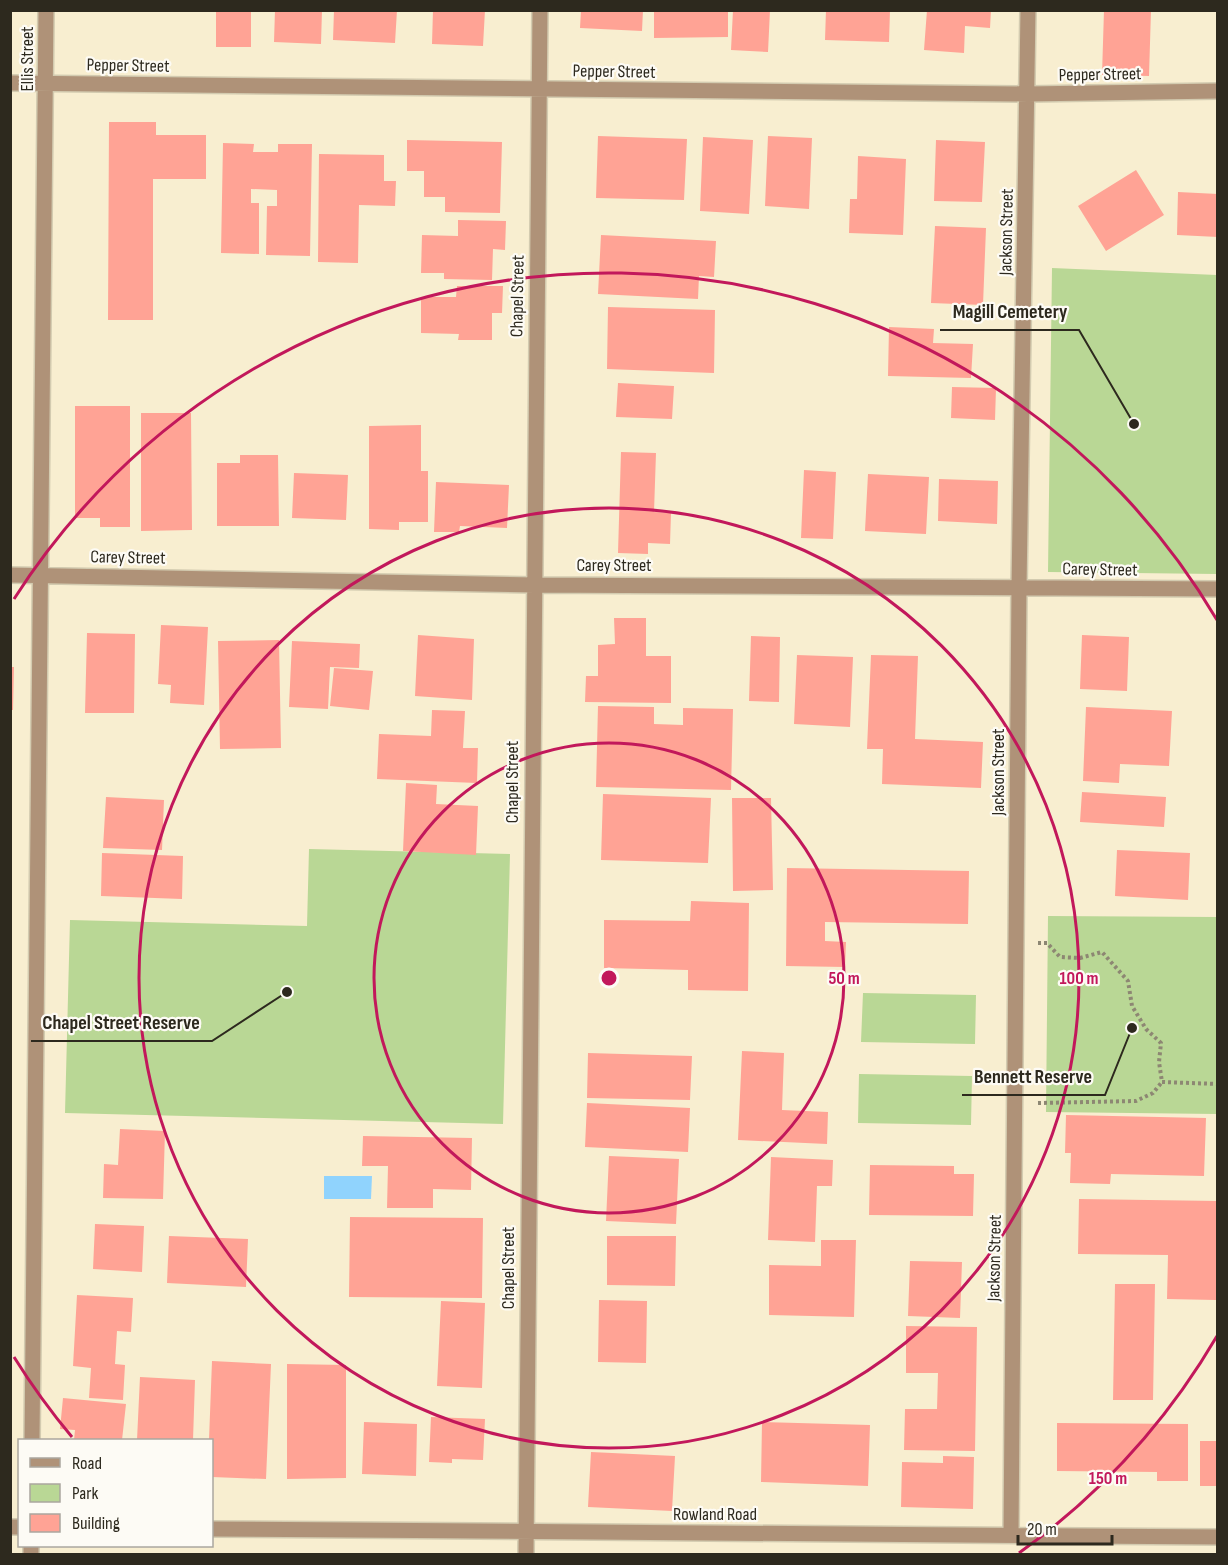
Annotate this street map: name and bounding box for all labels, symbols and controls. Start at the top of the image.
street label: Ellis Street [17,26,38,92]
street label: Pepper Street [86,54,170,77]
street label: Pepper Street [572,60,656,83]
street label: Pepper Street [1058,63,1142,86]
street label: Jackson Street [995,188,1018,277]
street label: Chapel Street [506,254,529,337]
callout: Magill Cemetery [940,292,1079,330]
text: Magill Cemetery [953,300,1068,324]
street label: Carey Street [90,546,166,569]
street label: Carey Street [576,555,652,576]
street label: Carey Street [1062,558,1138,581]
street label: Jackson Street [988,728,1009,816]
street label: Chapel Street [502,740,523,823]
centre of rings [599,968,619,988]
text: 50 m [828,968,860,989]
text: 100 m [1060,968,1099,989]
callout: Chapel Street Reserve [31,1003,212,1041]
text: Chapel Street Reserve [42,1011,200,1035]
callout: Bennett Reserve [962,1057,1105,1095]
text: Bennett Reserve [974,1065,1092,1089]
street label: Jackson Street [983,1214,1006,1303]
street label: Chapel Street [498,1226,519,1309]
legend [18,1439,213,1547]
text: Road [72,1453,102,1474]
text: 150 m [1089,1468,1127,1489]
text: Park [72,1483,98,1504]
street label: Rowland Road [673,1504,757,1525]
scale bar [1018,1508,1112,1546]
text: Building [72,1513,120,1534]
text: 20 m [1027,1519,1057,1540]

